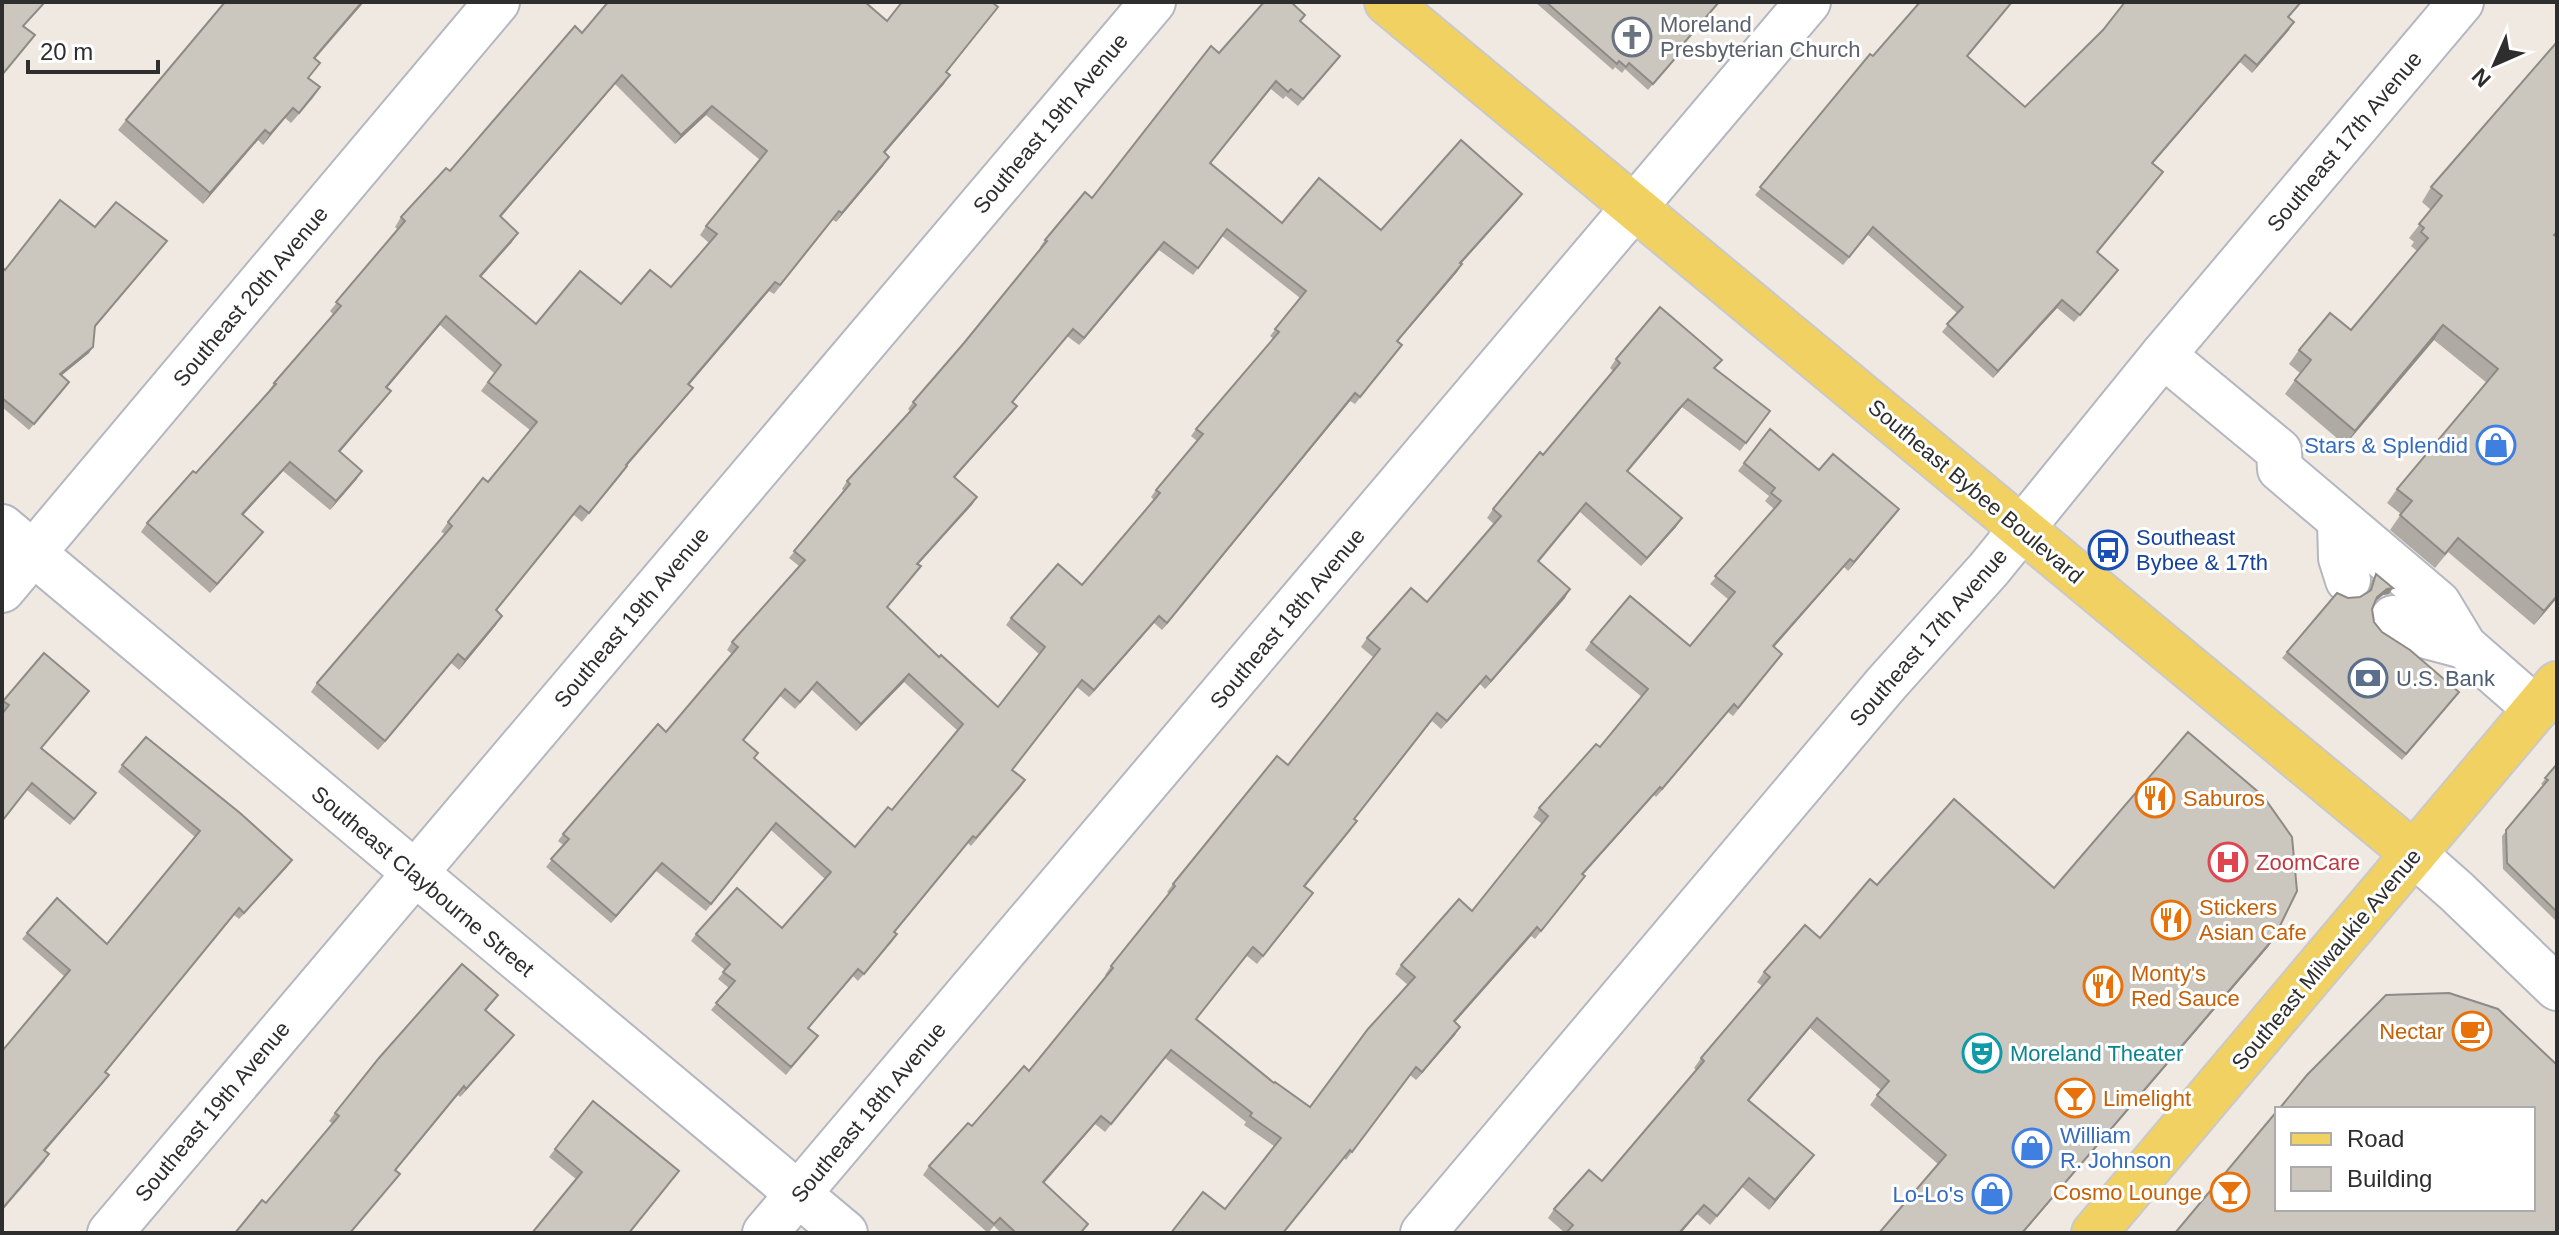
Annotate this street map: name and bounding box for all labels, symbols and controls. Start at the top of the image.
place label: Moreland Presbyterian Church [1660,12,1861,62]
church icon: Moreland Presbyterian Church [1611,16,1653,58]
scale bar [28,24,158,74]
north arrow [2455,24,2535,104]
street label: Southeast 19th Avenue [968,28,1133,218]
text: 20 m [40,38,93,65]
street label: Southeast 17th Avenue [2262,46,2427,236]
text: N [2467,63,2496,92]
street label: Southeast 20th Avenue [168,201,333,391]
street label: Southeast Bybee Boulevard [1863,394,2088,589]
shop icon: Stars & Splendid [2475,424,2517,466]
place label: Stars & Splendid [2304,433,2468,458]
street label: Southeast 19th Avenue [549,522,714,712]
street label: Southeast 18th Avenue [1205,523,1370,713]
place label: Southeast Bybee & 17th [2136,525,2268,575]
bus stop icon: Southeast Bybee & 17th [2087,529,2129,571]
street label: Southeast 17th Avenue [1844,543,2012,731]
bank icon: U.S. Bank [2347,657,2389,699]
place label: U.S. Bank [2396,666,2496,691]
restaurant icon: Saburos [2134,777,2176,819]
street label: Southeast Claybourne Street [306,781,539,982]
place label: Saburos [2183,786,2265,811]
hospital icon: ZoomCare [2207,841,2249,883]
street label: Southeast Milwaukie Avenue [2227,844,2426,1075]
place label: ZoomCare [2256,850,2360,875]
place label: Stickers Asian Cafe [2199,895,2307,945]
restaurant icon: Stickers Asian Cafe [2150,899,2192,941]
place label: Monty's Red Sauce [2131,961,2240,1011]
restaurant icon: Monty's Red Sauce [2082,965,2124,1007]
cafe icon: Nectar [2451,1010,2493,1052]
street label: Southeast 19th Avenue [130,1016,295,1206]
street label: Southeast 18th Avenue [786,1017,951,1207]
place label: Nectar [2379,1019,2444,1044]
theatre icon: Moreland Theater [1961,1032,2003,1074]
place label: Moreland Theater [2010,1041,2183,1066]
bar icon: Limelight [2054,1077,2096,1119]
place label: Limelight [2103,1086,2191,1111]
legend [2275,1107,2535,1211]
place label: William R. Johnson [2060,1123,2171,1173]
text: Road [2347,1125,2404,1152]
shop icon: William R. Johnson [2011,1127,2053,1169]
text: Building [2347,1165,2432,1192]
bar icon: Cosmo Lounge [2209,1171,2251,1213]
shop icon: Lo-Lo's [1971,1173,2013,1215]
place label: Cosmo Lounge [2053,1180,2202,1205]
place label: Lo-Lo's [1893,1182,1964,1207]

